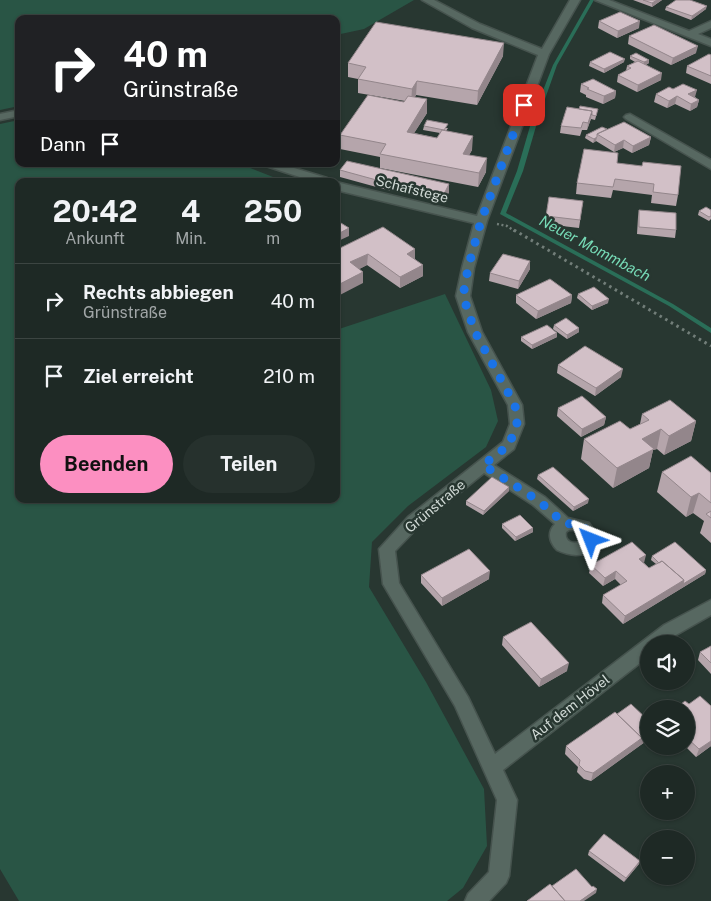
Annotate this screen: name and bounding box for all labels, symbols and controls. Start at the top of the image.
text: 40 m [123,34,208,75]
icon: right [40,35,105,100]
text: Grünstraße [123,76,238,102]
pin [503,84,545,126]
icon: arrive [510,91,538,119]
icon: arrive [96,130,124,158]
text: Dann [40,133,86,155]
street label: Schafstege [374,172,450,206]
text: 20:42 [53,193,138,229]
text: 4 [181,193,201,229]
text: 250 [244,193,302,229]
water label: Neuer Mommbach [537,212,653,284]
text: Ankunft [65,229,125,248]
text: Min. [175,229,206,248]
text: m [266,229,280,248]
text: Rechts abbiegen [83,281,234,303]
icon: right [40,287,68,315]
text: 40 m [270,290,315,312]
text: Grünstraße [83,303,167,322]
icon: arrive [40,362,68,390]
text: Ziel erreicht [83,365,194,387]
text: 210 m [263,365,315,387]
button: Beenden [40,435,173,493]
button: Teilen [183,435,315,493]
street label: Grünstraße [402,476,468,536]
position arrow [564,513,616,565]
map controls [640,635,695,885]
button: sound [640,635,695,690]
street label: Auf dem Hövel [527,671,613,743]
button: layers [640,700,695,755]
button: + [640,765,695,820]
button: − [640,830,695,885]

